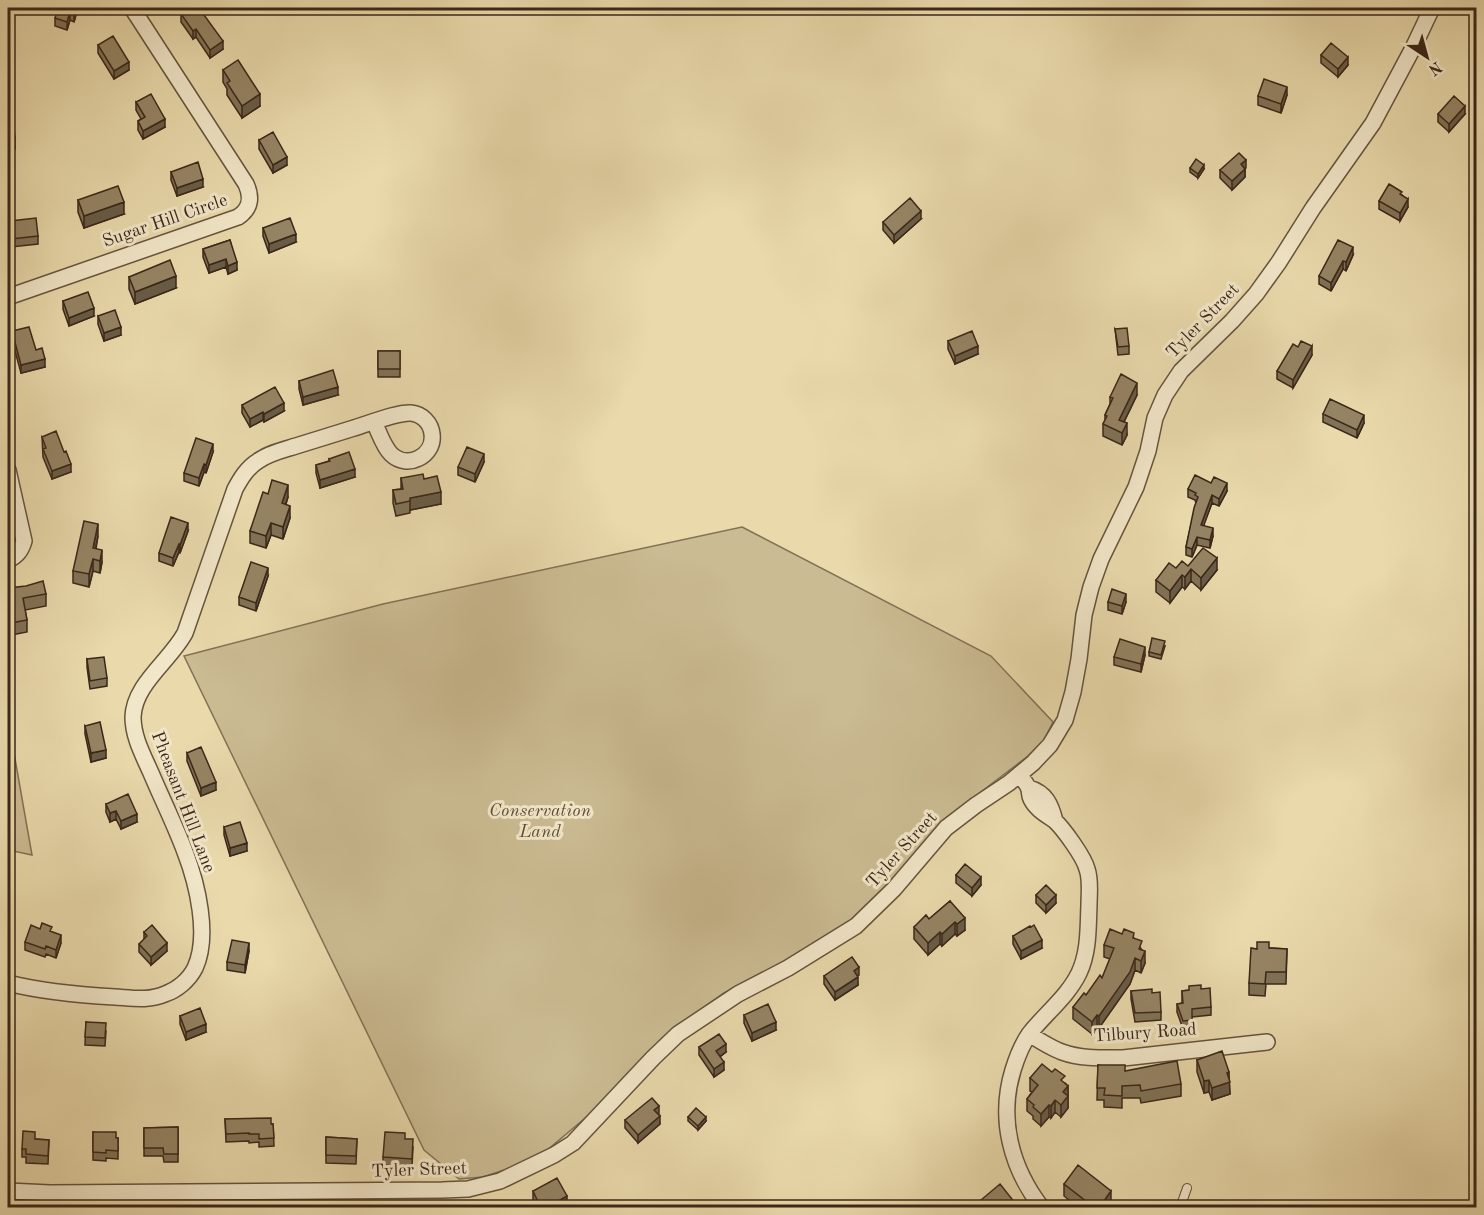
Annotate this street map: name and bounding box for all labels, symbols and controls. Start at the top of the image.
north arrow [1397,27,1457,87]
text: N [1424,57,1444,78]
street label: Sugar Hill Circle [100,191,230,251]
street label: Tyler Street [1163,280,1243,362]
street label: Pheasant Hill Lane [148,729,218,875]
park label: Conservation Land [489,802,591,841]
street label: Tyler Street [863,808,941,892]
street label: Tilbury Road [1093,1020,1197,1046]
street label: Tyler Street [371,1159,467,1181]

